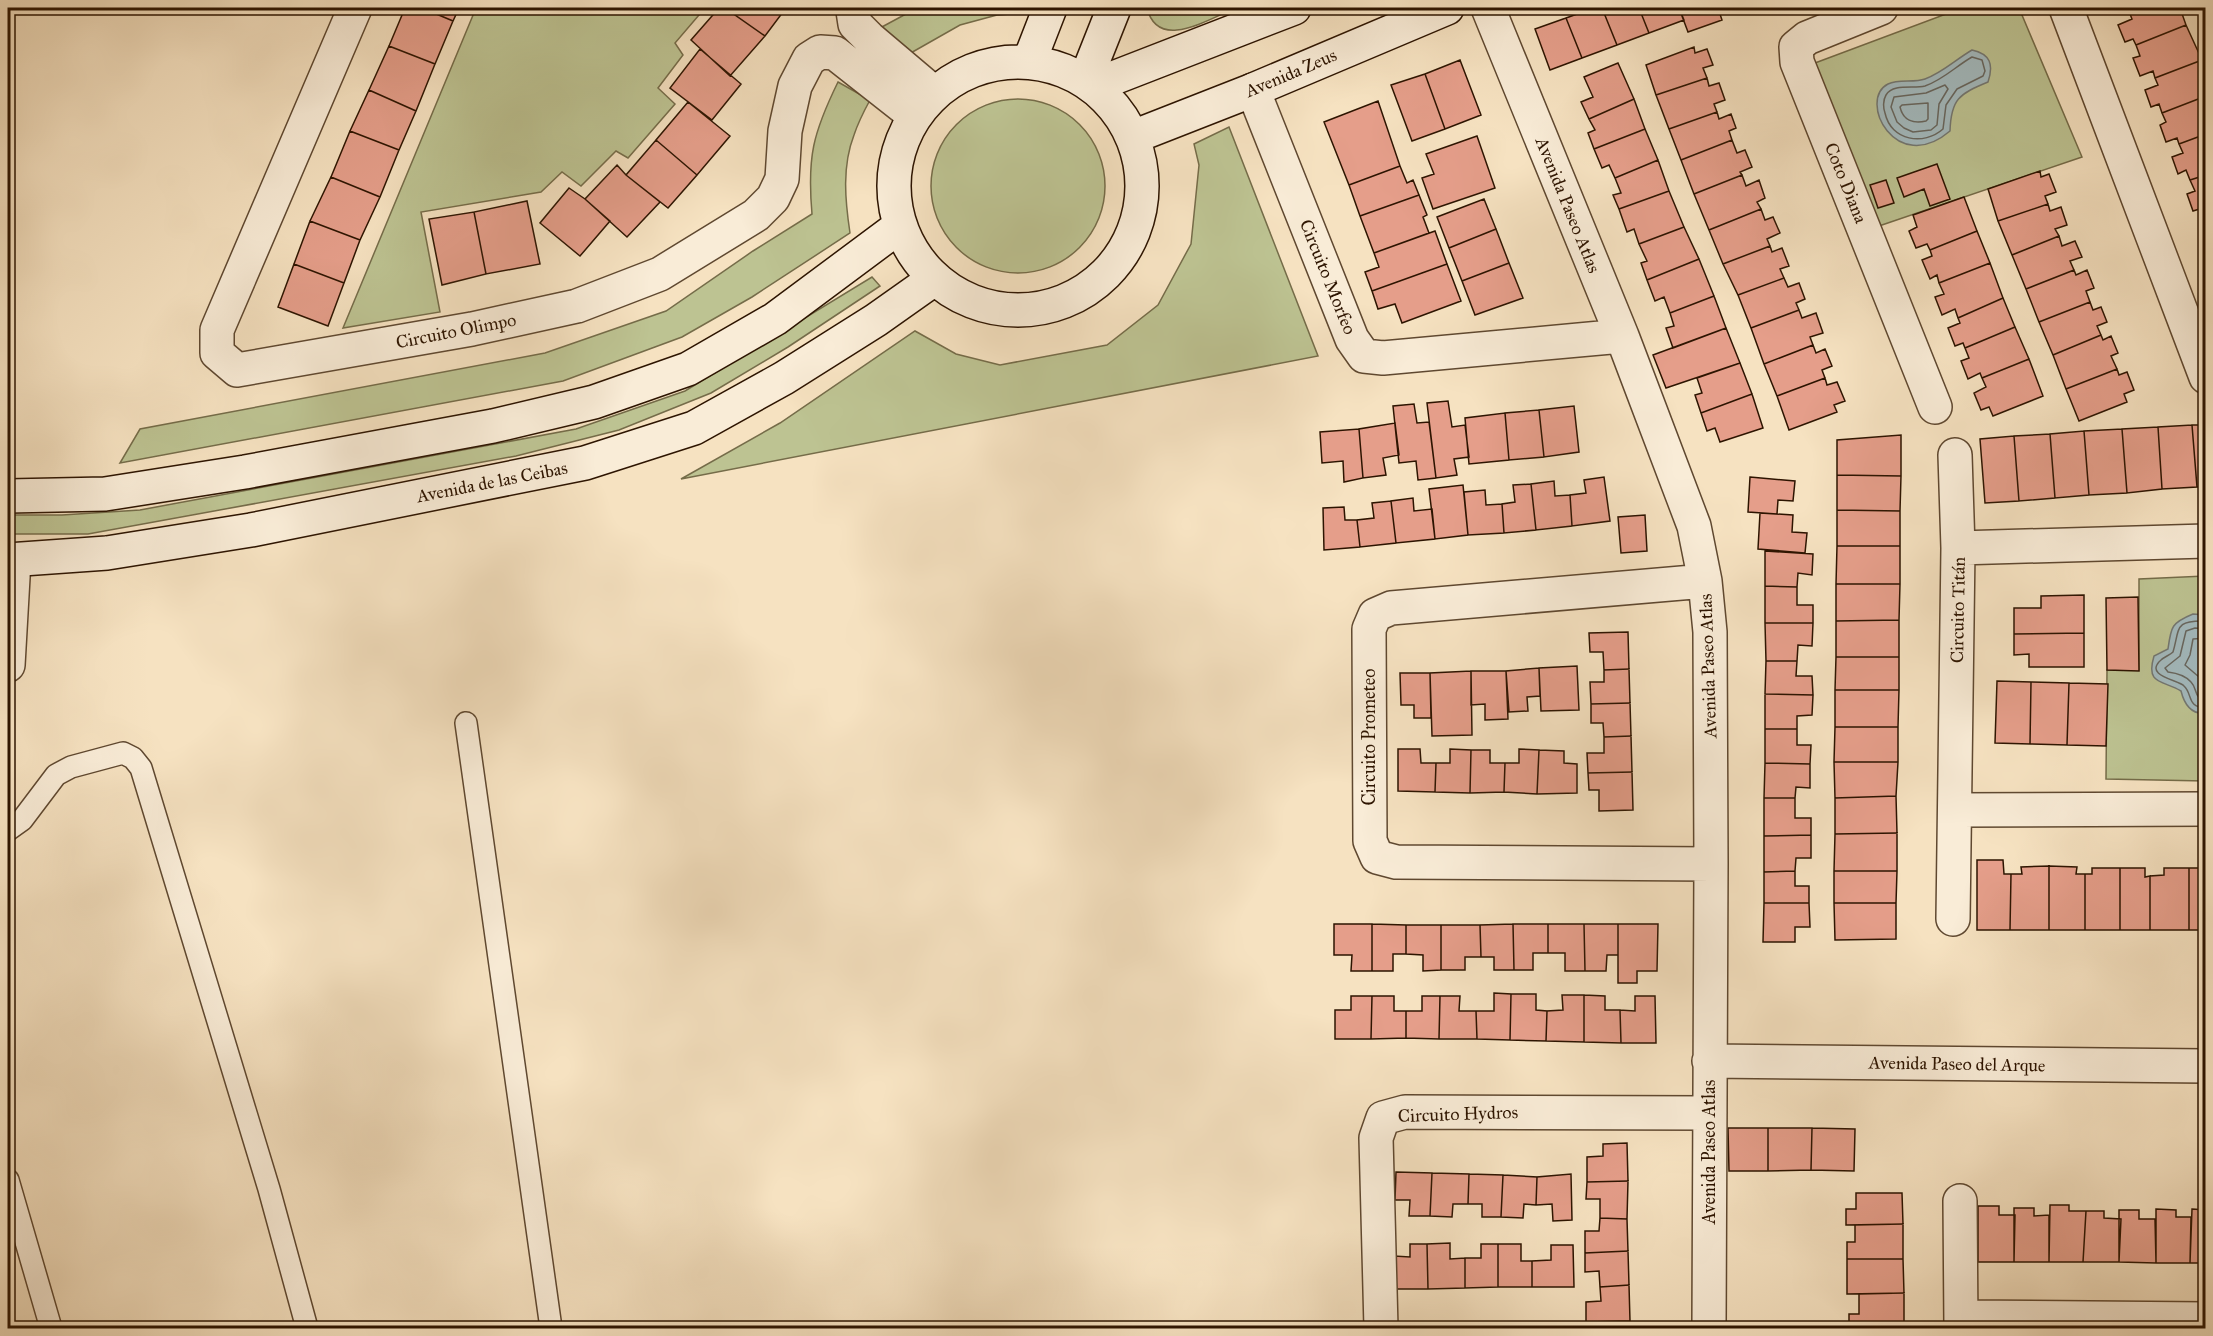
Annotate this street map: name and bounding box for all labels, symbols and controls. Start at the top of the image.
street label: Avenida Zeus [1241,44,1340,103]
street label: Avenida Paseo Atlas [1530,133,1605,276]
street label: Coto Diana [1820,139,1872,227]
street label: Circuito Morfeo [1295,216,1361,338]
street label: Circuito Olimpo [394,309,518,353]
street label: Avenida de las Ceibas [414,457,569,508]
street label: Circuito Titán [1946,556,1970,663]
street label: Avenida Paseo Atlas [1694,593,1722,740]
street label: Circuito Prometeo [1358,668,1380,806]
street label: Avenida Paseo del Arque [1867,1051,2046,1078]
street label: Avenida Paseo Atlas [1698,1080,1720,1225]
street label: Circuito Hydros [1398,1101,1518,1127]

